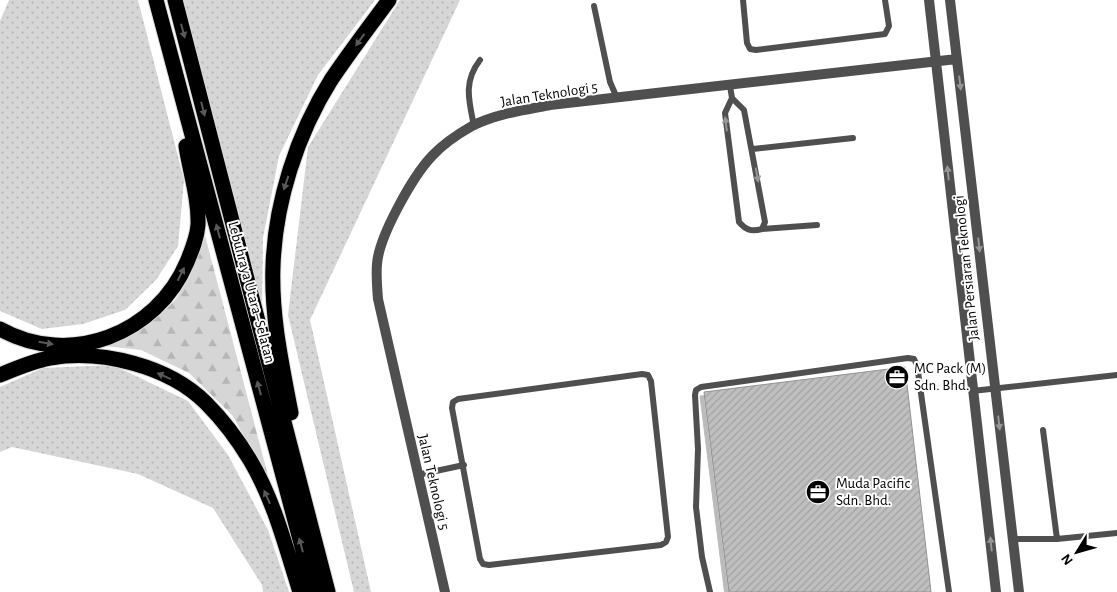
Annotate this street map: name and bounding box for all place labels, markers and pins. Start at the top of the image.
place label: MC Pack (M) Sdn. Bhd. [914,361,986,393]
office icon: MC Pack (M) Sdn. Bhd. [884,364,910,390]
place label: Muda Pacific Sdn. Bhd. [836,476,910,508]
office icon: Muda Pacific Sdn. Bhd. [805,479,831,505]

